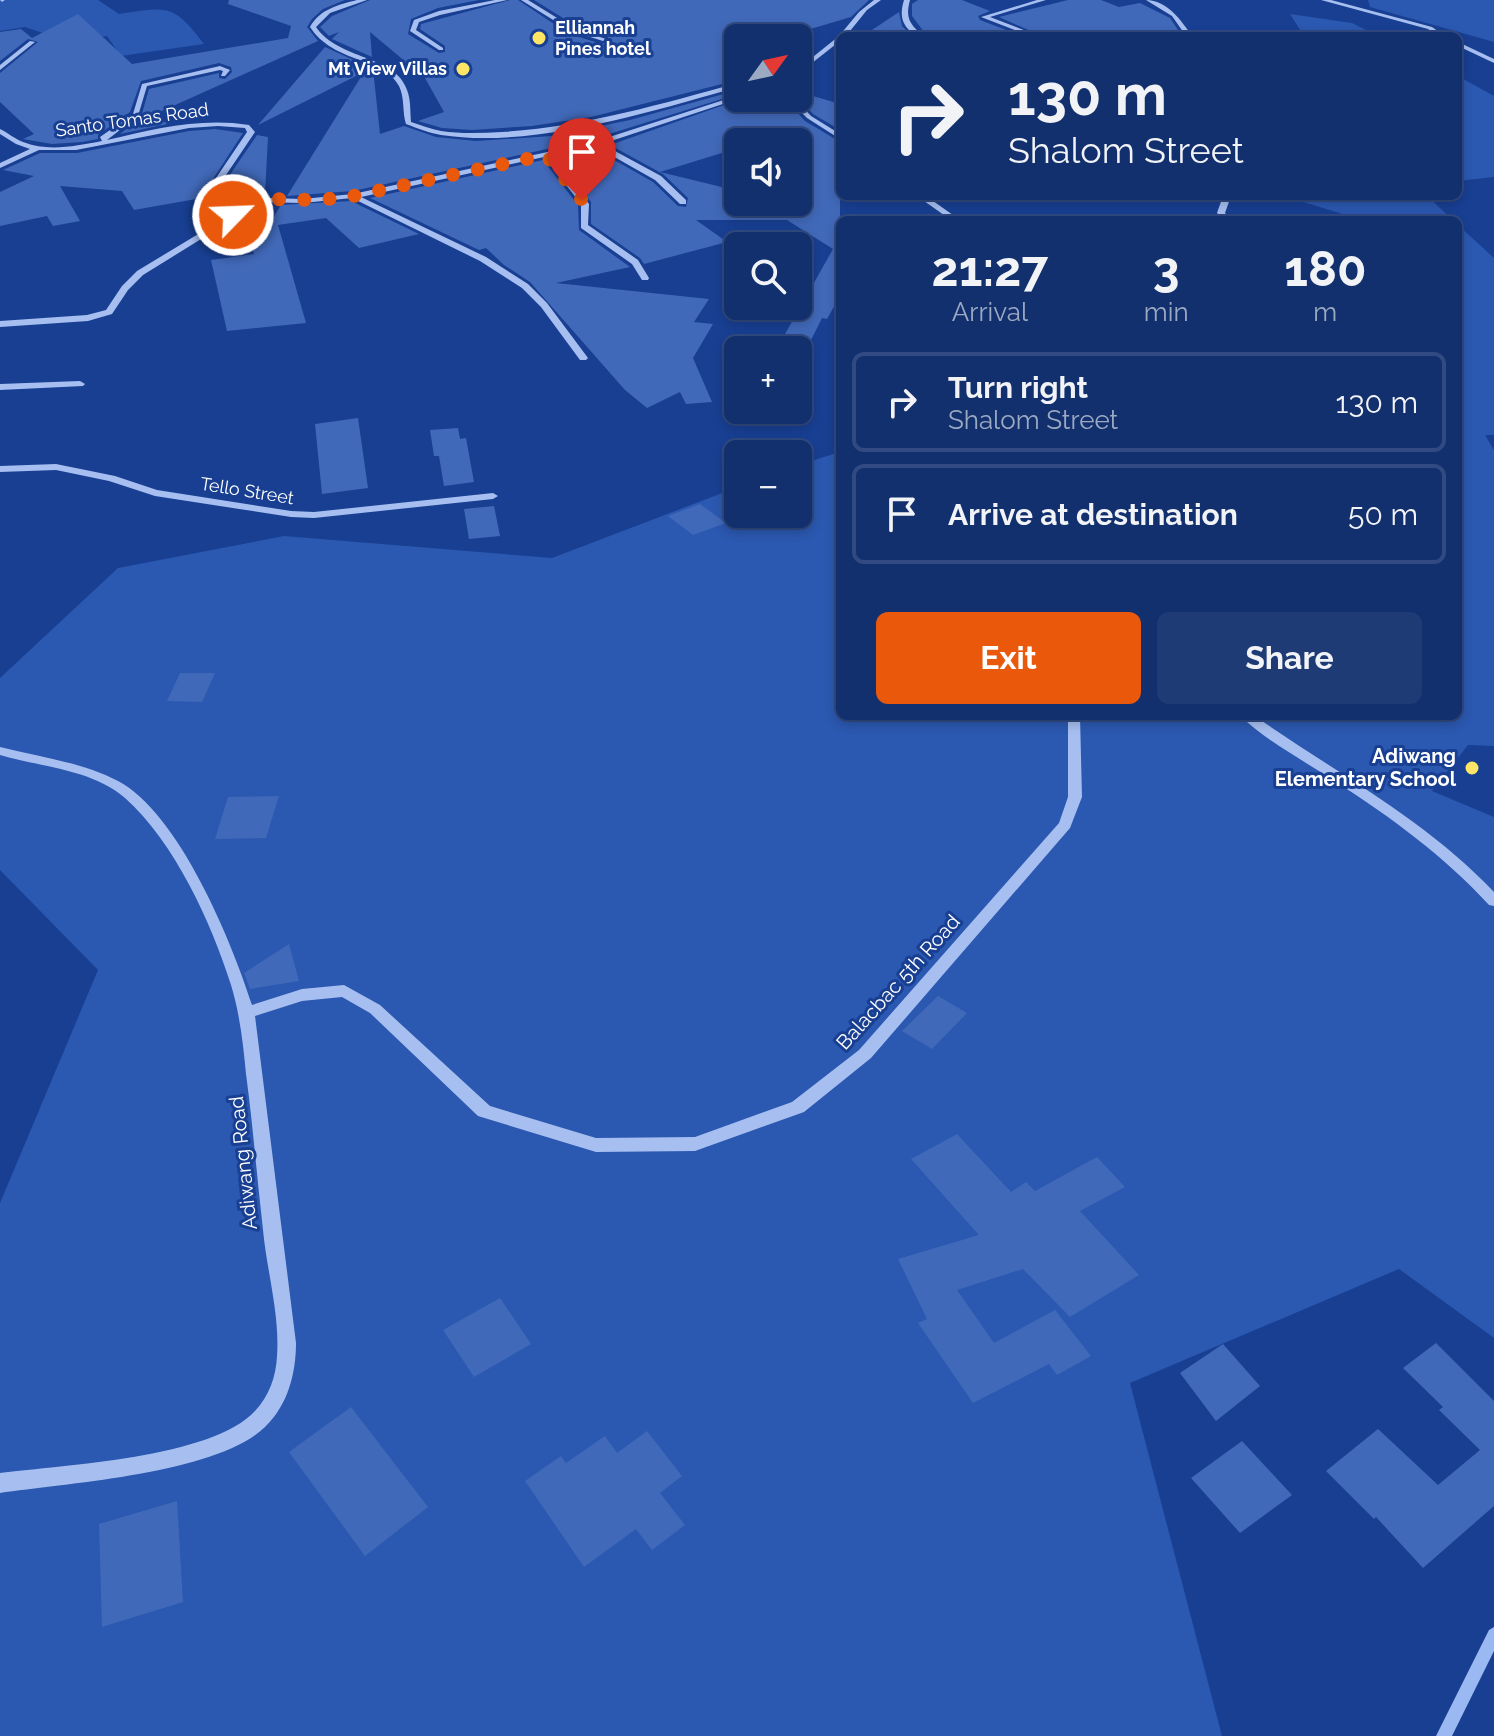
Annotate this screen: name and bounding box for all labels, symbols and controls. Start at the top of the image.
place label: Elliannah Pines hotel [555,17,651,59]
north arrow [724,24,812,112]
map controls [724,24,812,528]
marker: Elliannah Pines hotel [530,29,548,47]
place label: Mt View Villas [328,58,447,79]
marker: Mt View Villas [454,60,472,78]
text: 130 m [1008,62,1167,128]
icon: right [876,64,980,168]
street label: Santo Tomas Road [54,98,210,141]
pin [548,118,616,200]
button: sound [724,128,812,216]
text: Shalom Street [1008,129,1244,171]
icon: arrive [560,130,604,174]
position arrow [191,173,275,257]
button: search [724,232,812,320]
text: 21:27 [932,241,1048,297]
text: 3 [1153,241,1180,297]
text: 180 [1284,241,1366,297]
text: Arrival [952,297,1028,327]
text: min [1144,297,1189,327]
text: m [1313,297,1337,327]
button: + [724,336,812,424]
text: Turn right [948,370,1088,405]
icon: right [880,380,924,424]
text: 130 m [1336,385,1418,420]
text: Shalom Street [948,405,1118,435]
button: − [724,440,812,528]
street label: Tello Street [199,473,295,508]
icon: arrive [880,492,924,536]
text: Arrive at destination [948,497,1238,532]
text: 50 m [1348,497,1418,532]
button: Exit [876,612,1141,704]
button: Share [1157,612,1422,704]
place label: Adiwang Elementary School [1275,744,1457,791]
marker: Adiwang Elementary School [1463,759,1481,777]
street label: Balacbac 5th Road [831,910,965,1054]
street label: Adiwang Road [224,1095,262,1231]

